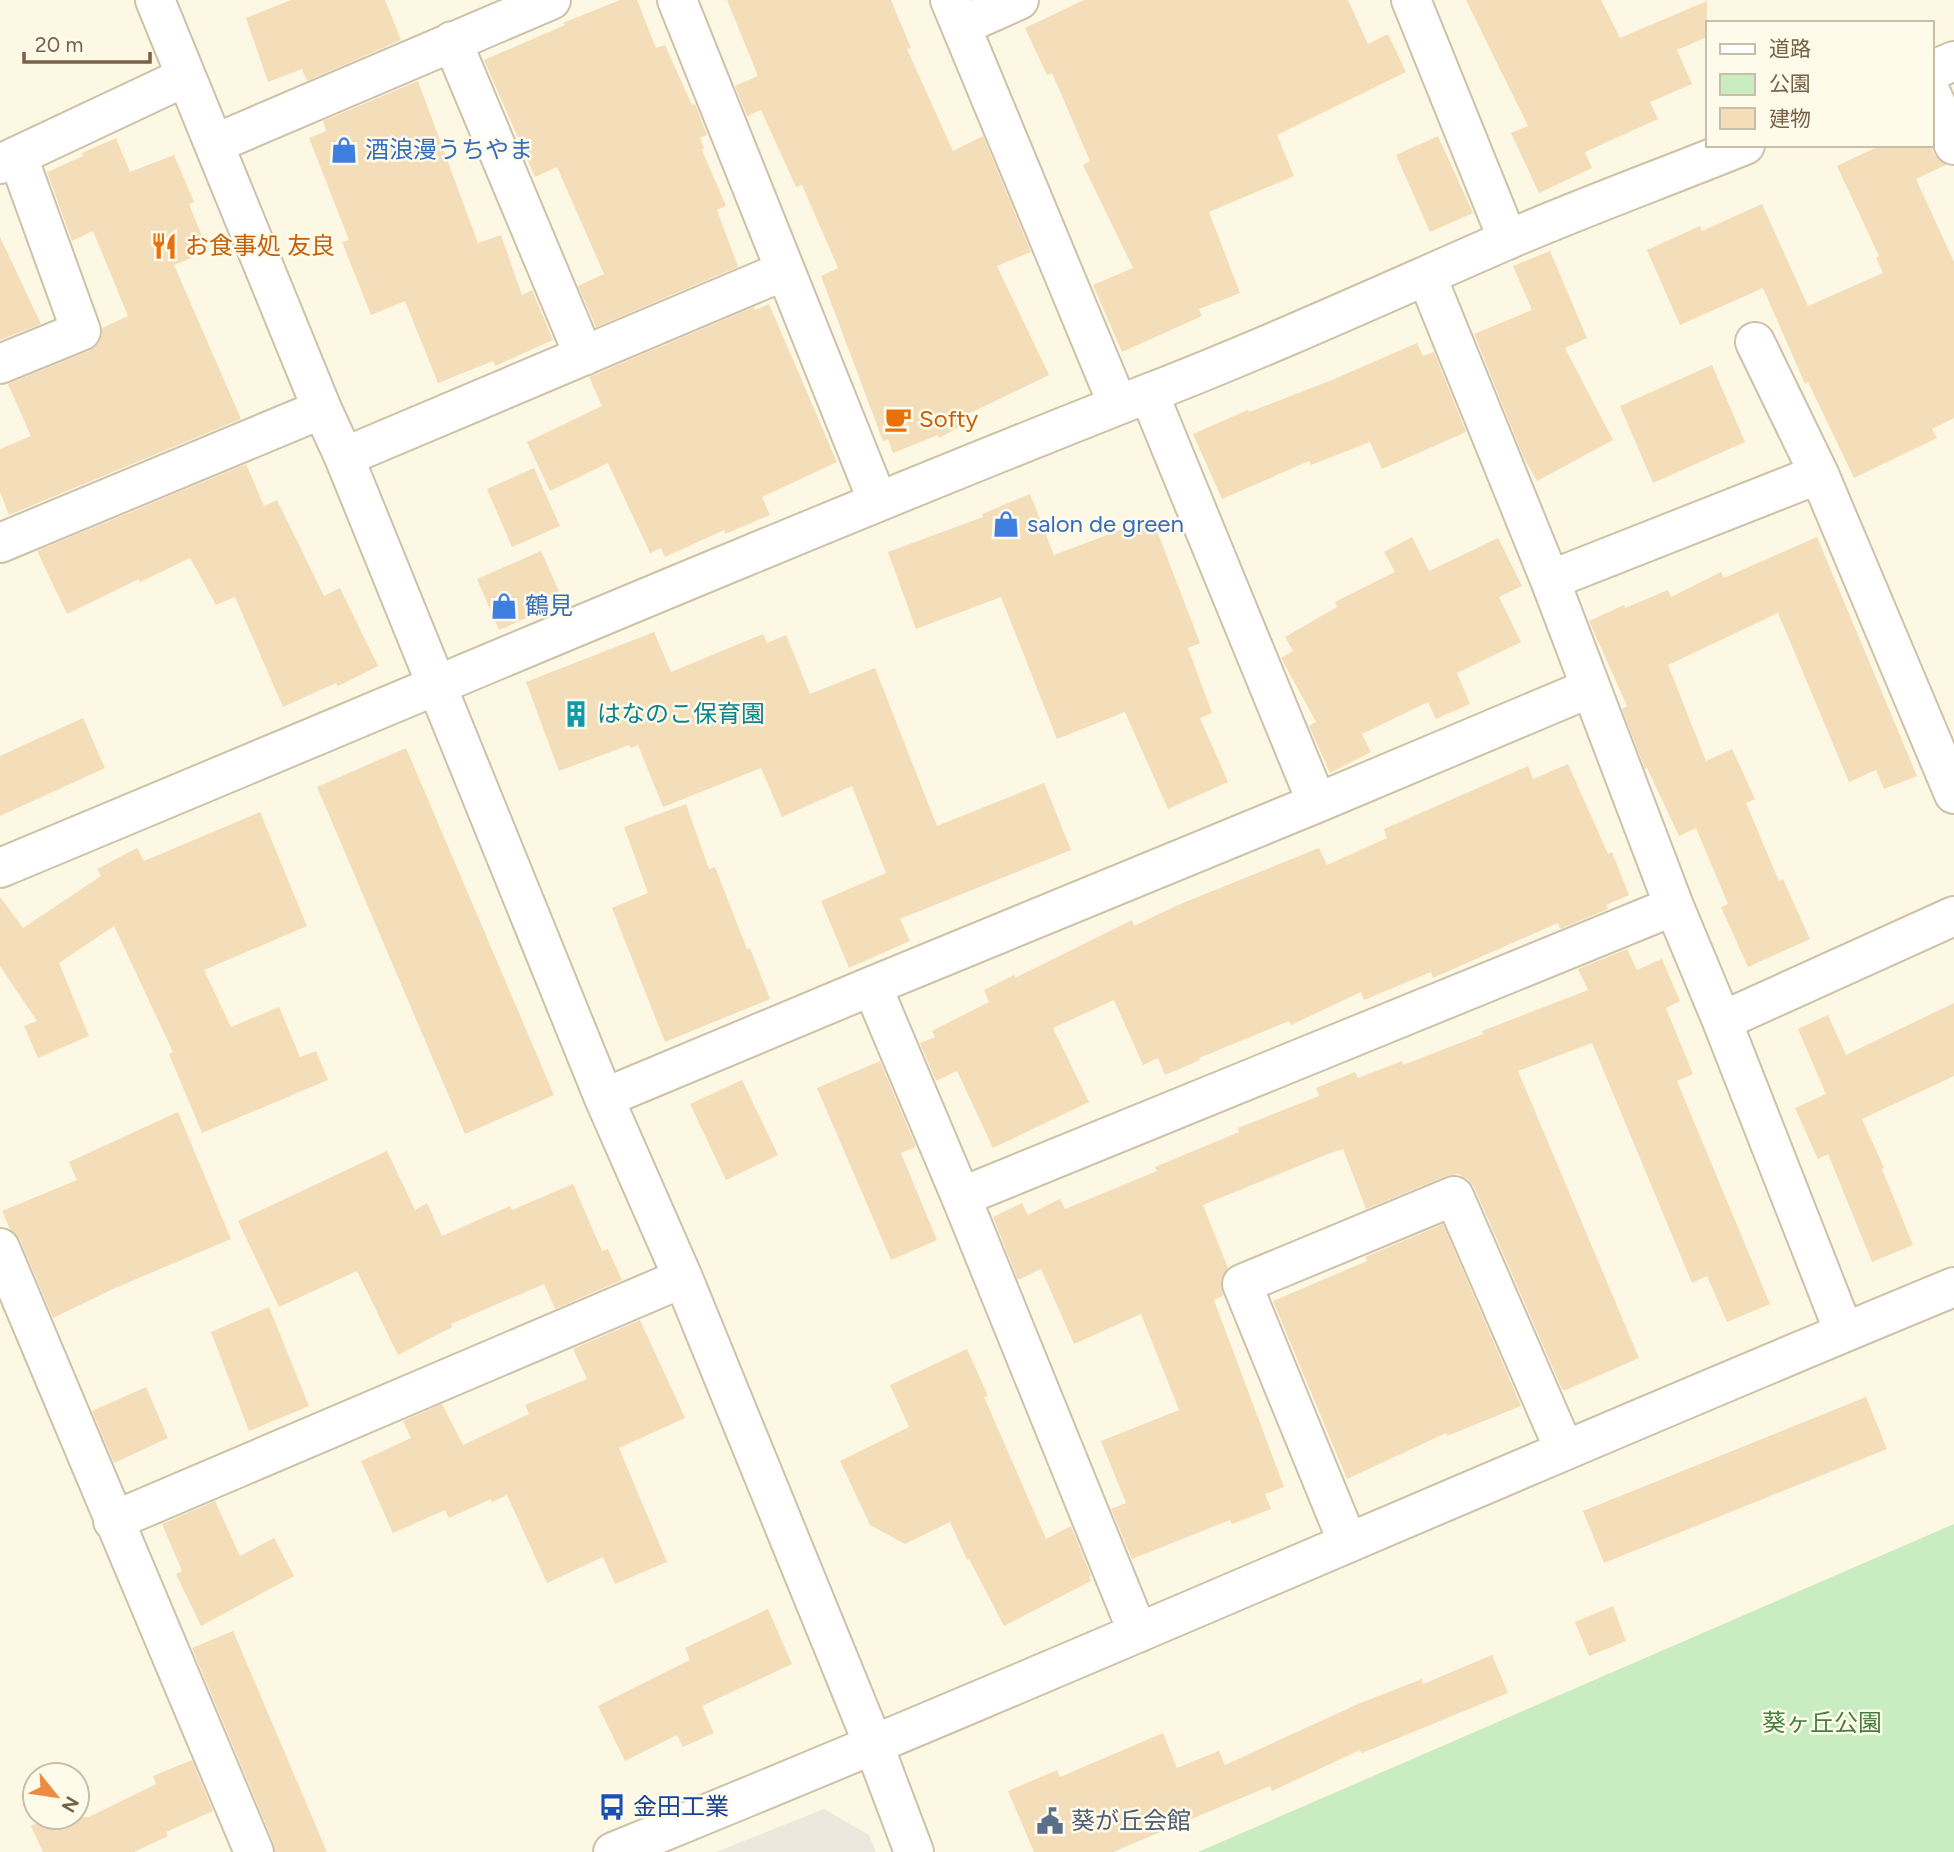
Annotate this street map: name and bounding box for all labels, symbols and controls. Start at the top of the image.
scale bar [24,21,150,65]
legend [1706,21,1933,147]
text: 20 m [35,32,83,57]
text: 道路 [1769,36,1811,61]
text: 公園 [1769,71,1811,96]
text: 建物 [1769,106,1811,131]
shop icon: 酒浪漫うちやま [329,135,359,165]
place label: 酒浪漫うちやま [365,135,533,164]
restaurant icon: お食事処 友良 [149,231,179,261]
place label: お食事処 友良 [185,231,335,260]
cafe icon: Softy [883,404,913,434]
place label: Softy [919,404,979,433]
shop icon: salon de green [991,509,1021,539]
place label: salon de green [1027,509,1184,538]
shop icon: 鶴見 [489,591,519,621]
place label: 鶴見 [525,591,573,620]
building icon: はなのこ保育園 [561,699,591,729]
place label: はなのこ保育園 [597,699,765,728]
park label: 葵ヶ丘公園 [1762,1708,1882,1737]
north arrow [21,1761,91,1831]
text: N [57,1792,84,1816]
bus stop icon: 金田工業 [597,1792,627,1822]
place label: 金田工業 [633,1792,729,1821]
public building icon: 葵が丘会館 [1035,1806,1065,1836]
place label: 葵が丘会館 [1071,1806,1191,1835]

